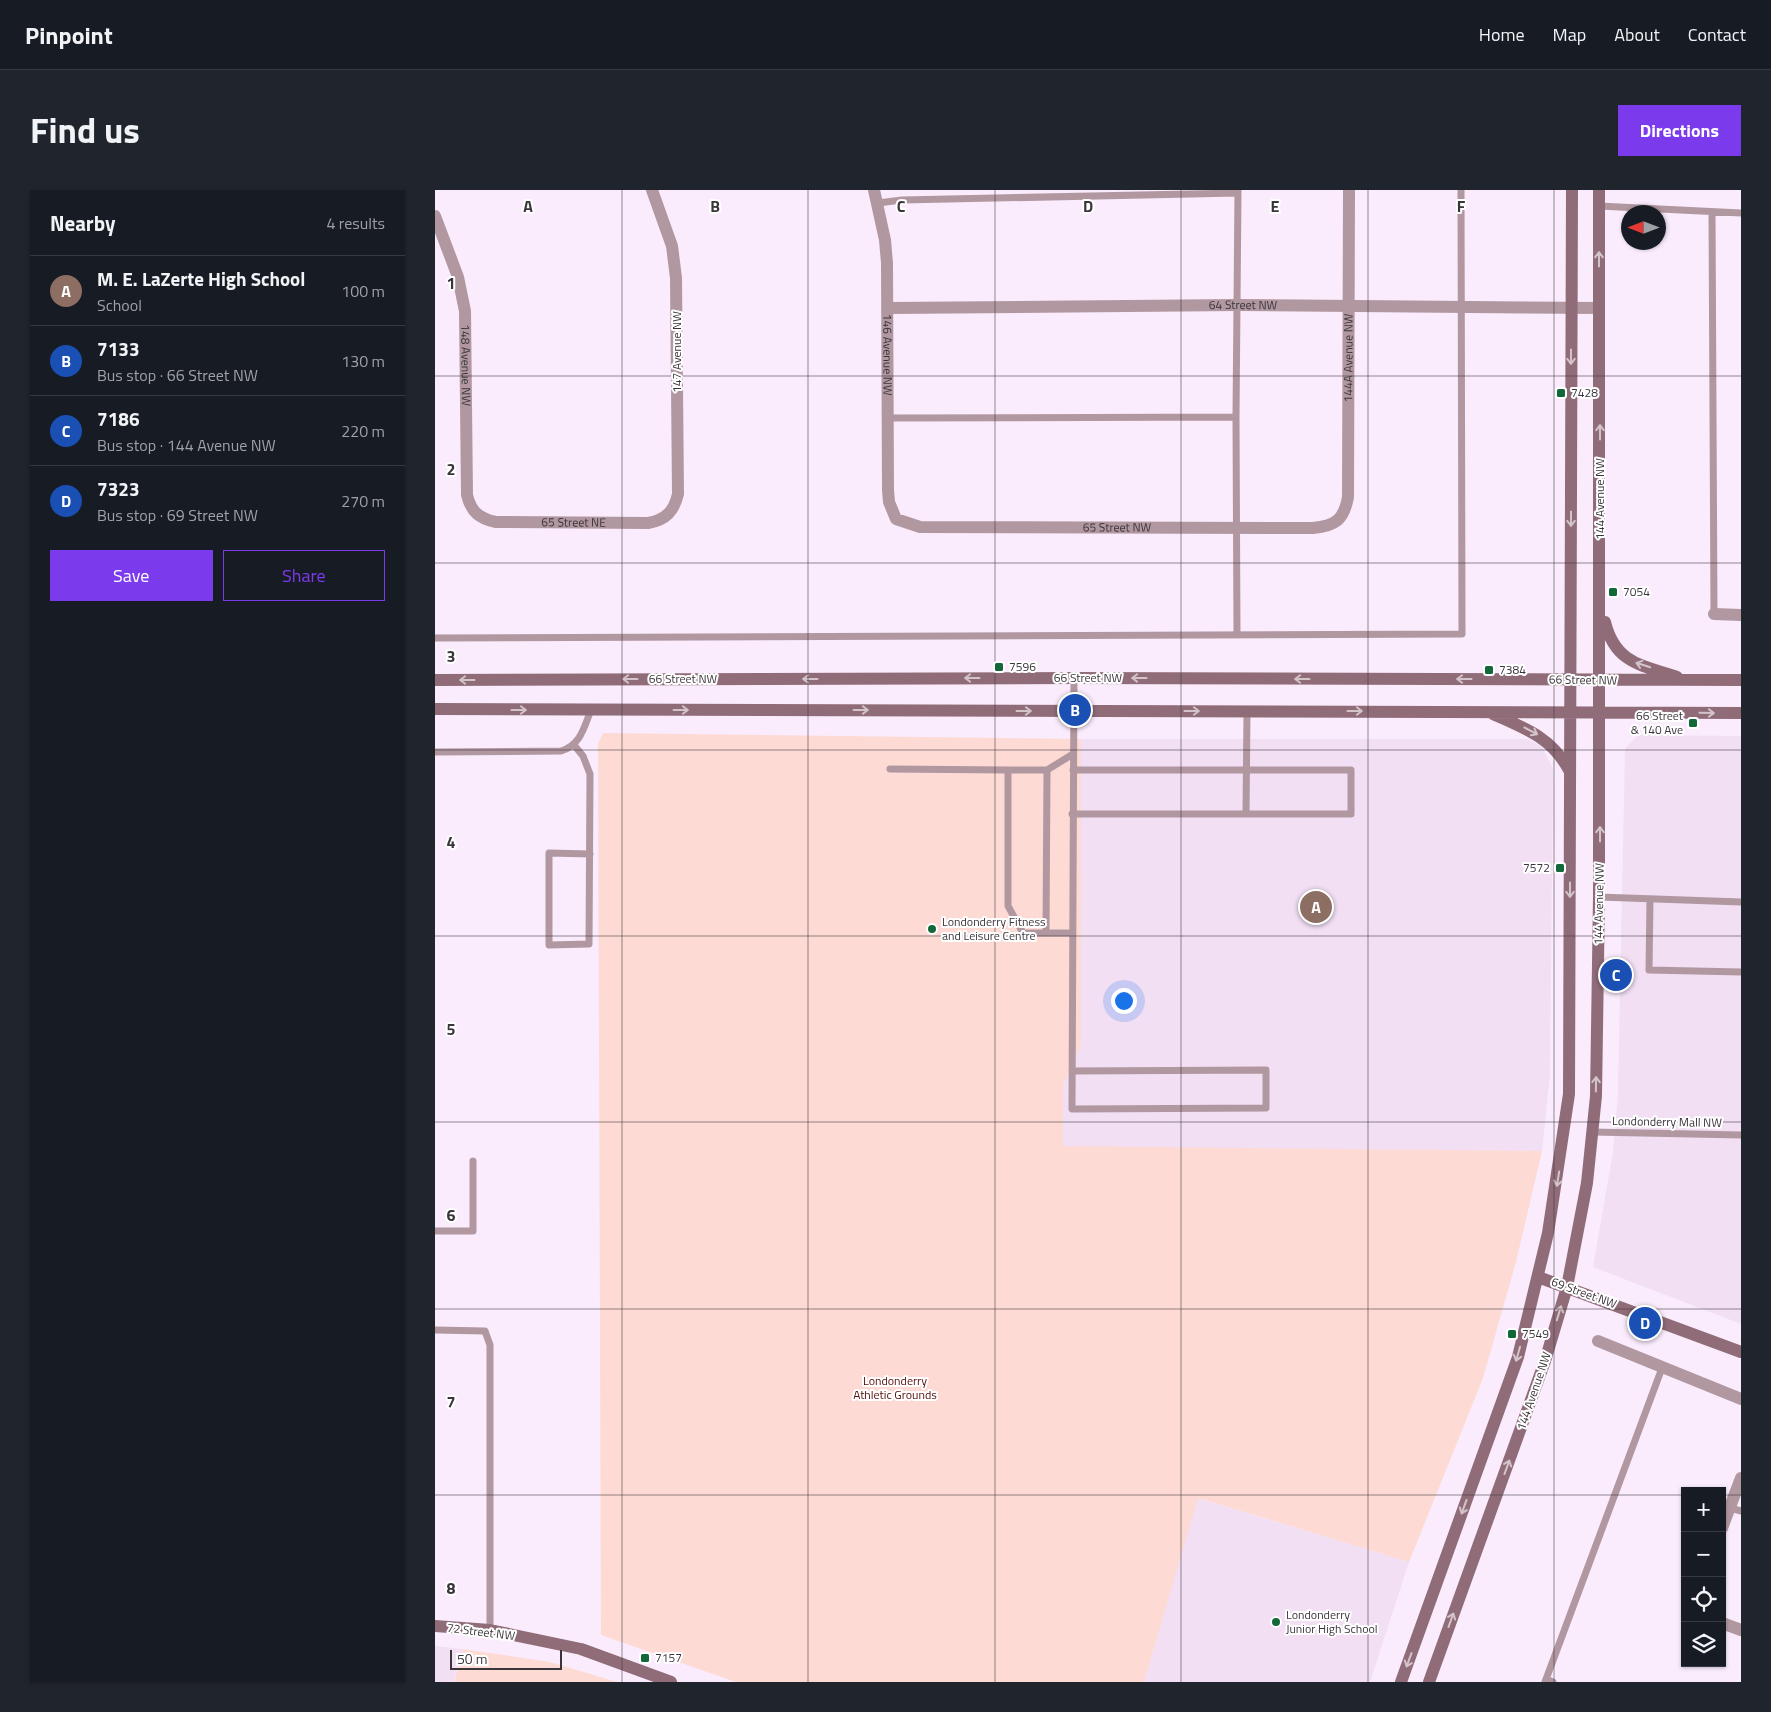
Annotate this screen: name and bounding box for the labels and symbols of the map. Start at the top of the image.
text: A [523,194,533,218]
text: B [710,194,720,218]
text: C [897,194,906,218]
text: D [1083,194,1093,218]
text: E [1271,194,1280,218]
text: F [1457,194,1466,218]
north arrow [1621,205,1666,250]
one-way arrow [1594,251,1604,268]
text: 1 [447,271,455,295]
street label: 64 Street NW [1209,295,1278,314]
street label: 147 Avenue NW [667,311,686,393]
street label: 144A Avenue NW [1338,313,1358,403]
street label: 146 Avenue NW [878,314,898,396]
street label: 148 Avenue NW [456,324,476,406]
one-way arrow [1566,348,1576,364]
place label: 7428 [1571,383,1598,402]
marker: 7428 [1555,387,1567,399]
one-way arrow [1595,425,1605,441]
text: 2 [447,457,455,481]
street label: 144 Avenue NW [1590,458,1609,540]
one-way arrow [1566,510,1576,527]
street label: 65 Street NE [541,512,606,532]
street label: 65 Street NW [1083,517,1152,537]
place label: 7054 [1623,582,1650,601]
marker: 7054 [1607,586,1619,598]
text: 3 [447,644,455,668]
place label: 7596 [1009,657,1036,676]
place label: 7384 [1499,660,1526,679]
one-way arrow [1635,660,1651,670]
marker: 7596 [993,661,1005,673]
marker: 7384 [1483,664,1495,676]
street label: 66 Street NW [1054,668,1123,687]
street label: 66 Street NW [649,669,718,688]
street label: 66 Street NW [1549,669,1618,690]
one-way arrow [965,673,981,683]
one-way arrow [1131,673,1148,683]
one-way arrow [622,674,638,684]
one-way arrow [802,674,818,684]
one-way arrow [1294,674,1310,684]
one-way arrow [1456,674,1472,684]
one-way arrow [460,675,476,684]
pin: B [1059,691,1091,729]
one-way arrow [510,705,526,715]
one-way arrow [672,705,689,715]
one-way arrow [852,705,869,715]
one-way arrow [1015,706,1031,716]
one-way arrow [1184,706,1200,716]
one-way arrow [1346,706,1363,716]
place label: 66 Street & 140 Ave [1631,706,1684,739]
one-way arrow [1698,708,1715,718]
marker: 66 Street & 140 Ave [1687,717,1699,729]
one-way arrow [1523,727,1538,736]
one-way arrow [1595,826,1605,842]
text: 4 [447,830,456,854]
place label: 7572 [1523,858,1550,877]
marker: 7572 [1554,862,1566,874]
street label: 144 Avenue NW [1588,863,1609,945]
one-way arrow [1565,882,1575,898]
pin: A [1300,888,1332,926]
place label: Londonderry Fitness and Leisure Centre [942,912,1046,945]
marker: Londonderry Fitness and Leisure Centre [926,923,938,935]
pin: C [1600,956,1632,994]
your location [1111,988,1137,1014]
text: 5 [447,1017,456,1041]
one-way arrow [1591,1076,1601,1092]
street label: Londonderry Mall NW [1612,1111,1722,1132]
one-way arrow [1552,1170,1562,1186]
text: 6 [447,1203,456,1227]
street label: 69 Street NW [1549,1272,1620,1313]
pin: D [1629,1304,1661,1342]
one-way arrow [1555,1306,1565,1322]
place label: 7549 [1522,1324,1549,1343]
marker: 7549 [1506,1328,1518,1340]
one-way arrow [1513,1346,1523,1362]
street label: 144 Avenue NW [1511,1349,1556,1433]
park label: Londonderry Athletic Grounds [853,1371,937,1404]
text: 7 [447,1390,455,1414]
one-way arrow [1503,1460,1512,1475]
one-way arrow [1459,1499,1468,1514]
text: 8 [447,1576,456,1600]
place label: Londonderry Junior High School [1286,1605,1378,1638]
one-way arrow [1447,1612,1456,1628]
marker: Londonderry Junior High School [1270,1616,1282,1628]
street label: 72 Street NW [446,1618,517,1645]
scale bar [450,1647,563,1670]
place label: 7157 [655,1648,682,1667]
marker: 7157 [639,1652,651,1664]
one-way arrow [1404,1652,1413,1667]

